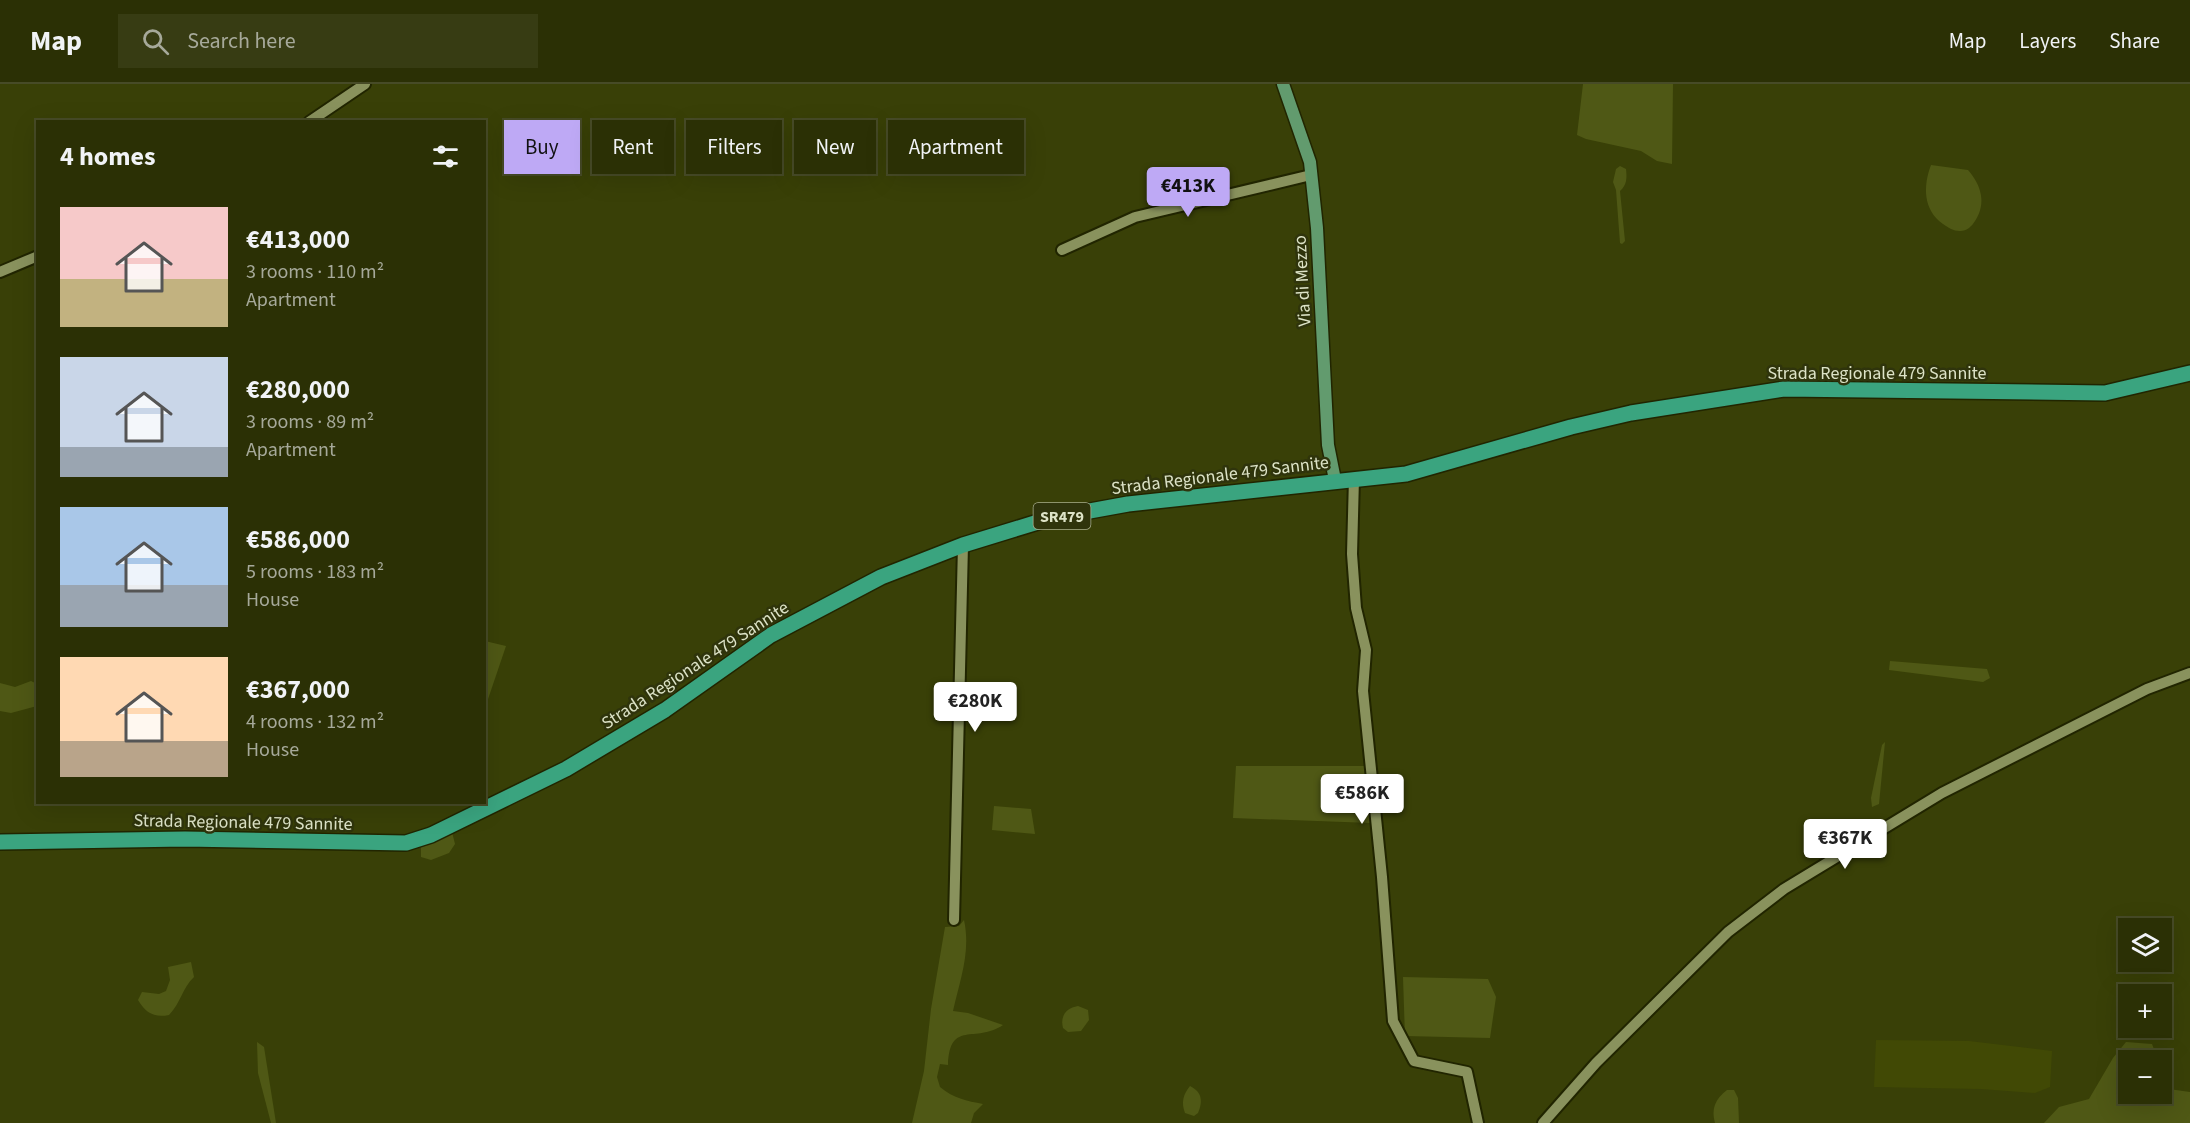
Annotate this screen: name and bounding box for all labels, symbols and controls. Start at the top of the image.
search box [118,14,538,68]
text: Map [30,21,82,61]
icon: search [139,25,172,58]
text: Search here [187,25,296,57]
text: Map [1949,26,1986,56]
text: Layers [2019,26,2076,56]
text: Share [2109,26,2160,56]
chip: Buy [504,120,580,174]
chip: Rent [592,120,674,174]
chip: Filters [686,120,782,174]
chip: New [794,120,876,174]
chip: Apartment [888,120,1024,174]
text: 4 homes [60,138,155,175]
icon: filters [429,140,462,173]
pin: €413K [1146,167,1230,218]
text: €413K [1161,172,1215,200]
text: €413,000 [246,221,350,258]
icon: home [108,231,180,303]
street label: Via di Mezzo [1288,235,1317,327]
text: 3 rooms · 110 m² [246,258,384,286]
text: Apartment [246,286,336,314]
street label: Strada Regionale 479 Sannite [1768,361,1987,386]
text: €280,000 [246,371,350,408]
icon: home [108,381,180,453]
text: 3 rooms · 89 m² [246,408,374,436]
text: Apartment [246,436,336,464]
street label: Strada Regionale 479 Sannite [1110,450,1330,501]
road number: SR479 [1034,503,1090,529]
text: €586,000 [246,521,350,558]
icon: home [108,531,180,603]
text: 5 rooms · 183 m² [246,558,384,586]
text: House [246,586,299,614]
street label: Strada Regionale 479 Sannite [597,595,794,736]
text: €367,000 [246,671,350,708]
icon: home [108,681,180,753]
pin: €280K [933,682,1017,733]
text: €280K [948,687,1002,715]
text: 4 rooms · 132 m² [246,708,384,736]
text: House [246,736,299,764]
pin: €586K [1320,774,1404,825]
text: €586K [1335,779,1389,807]
street label: Strada Regionale 479 Sannite [133,808,353,837]
pin: €367K [1803,819,1887,870]
text: €367K [1818,824,1872,852]
map controls [2118,918,2172,1104]
button: layers [2118,918,2172,972]
button: + [2118,984,2172,1038]
button: − [2118,1050,2172,1104]

